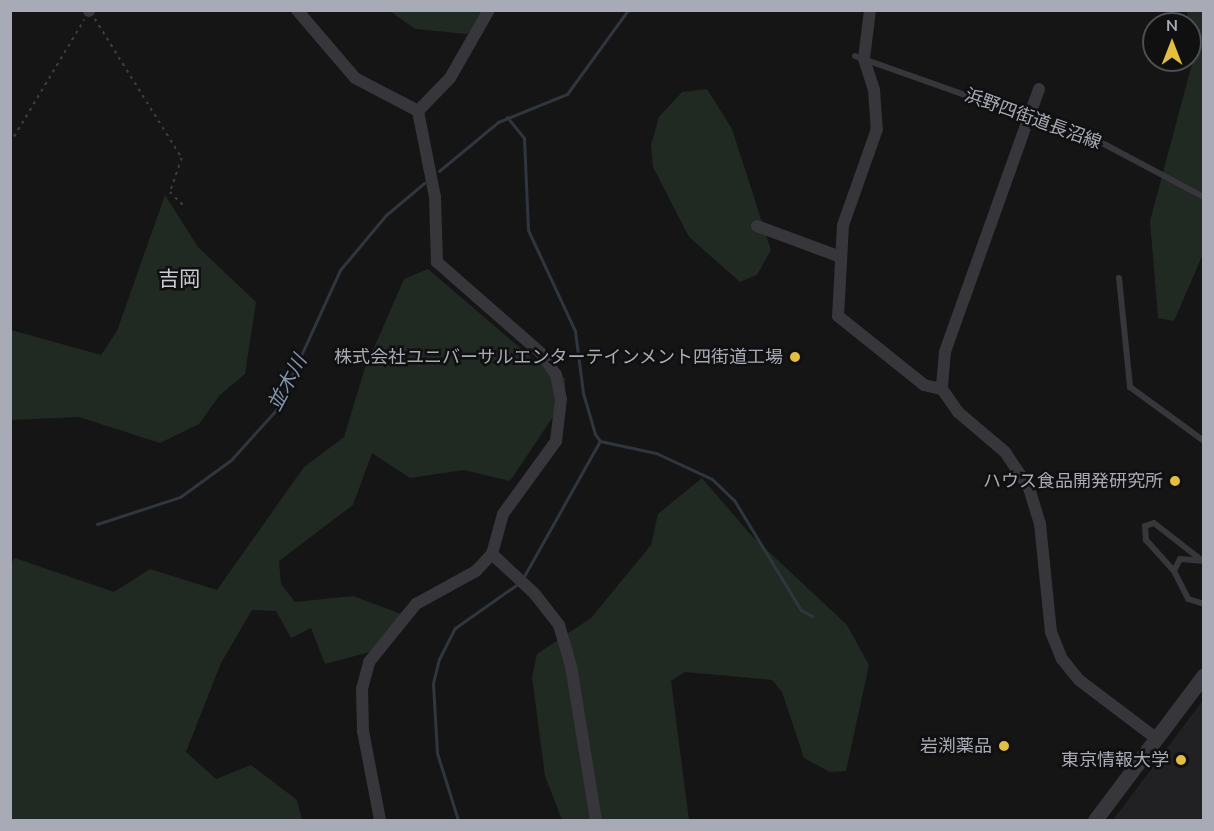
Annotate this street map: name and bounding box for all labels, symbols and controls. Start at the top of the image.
north arrow [1142,12,1202,72]
text: N [1166,15,1178,37]
street label: 浜野四街道長沼線 [962,84,1104,154]
district label: 吉岡 [158,266,200,292]
place label: 株式会社ユニバーサルエンターテインメント四街道工場 [333,346,783,368]
marker: 株式会社ユニバーサルエンターテインメント四街道工場 [788,350,802,364]
water label: 並木川 [262,351,312,415]
place label: ハウス食品開発研究所 [983,470,1163,492]
marker: ハウス食品開発研究所 [1168,474,1182,488]
place label: 岩渕薬品 [920,735,992,757]
marker: 岩渕薬品 [997,739,1011,753]
place label: 東京情報大学 [1061,749,1169,771]
marker: 東京情報大学 [1174,753,1188,767]

